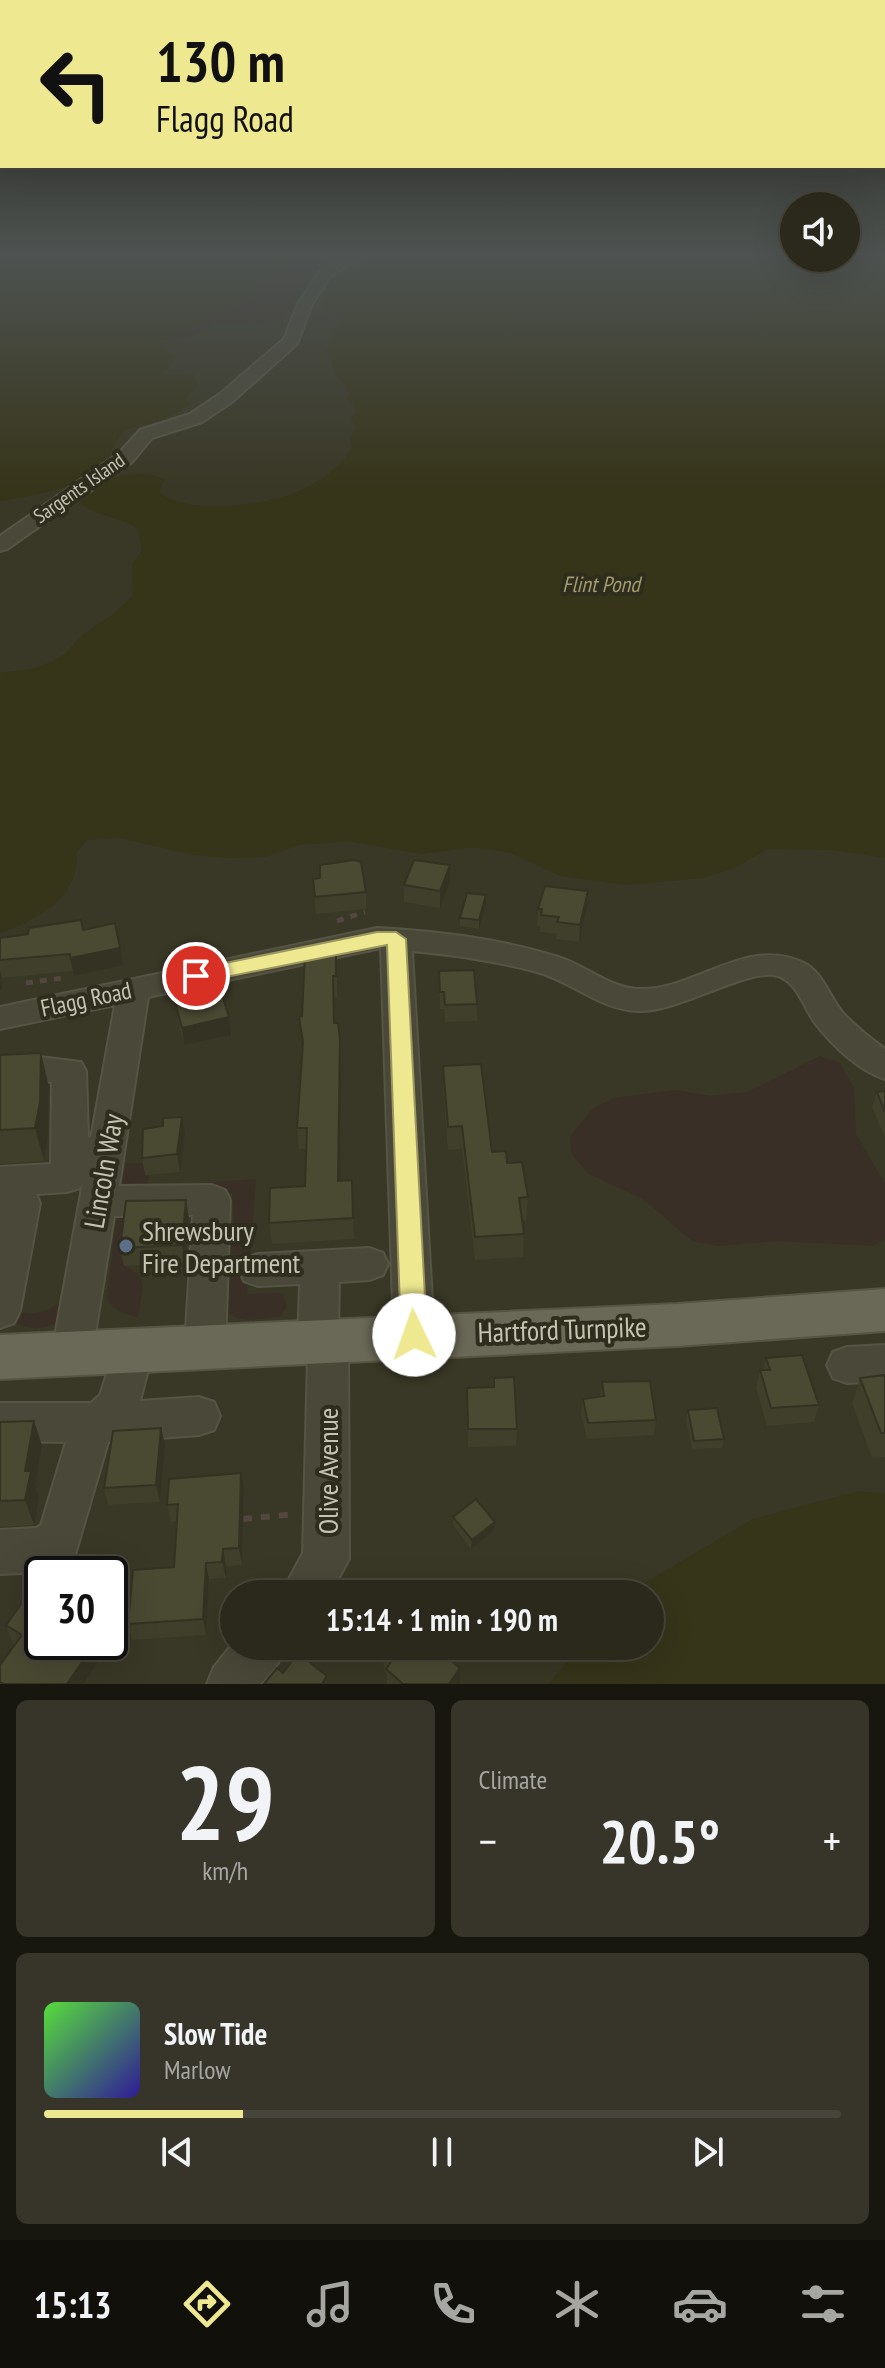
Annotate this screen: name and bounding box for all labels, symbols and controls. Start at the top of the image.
text: 130 m [156,25,285,97]
icon: left [24,32,128,136]
text: Flagg Road [156,95,294,142]
map controls [780,192,860,272]
button: sound [780,192,860,272]
street label: Sargents Island [28,447,130,529]
water label: Flint Pond [562,570,643,598]
pin [162,942,230,1010]
icon: arrive [174,954,218,998]
street label: Flagg Road [38,974,134,1024]
street label: Lincoln Way [75,1110,131,1231]
place label: Shrewsbury Fire Department [142,1212,301,1281]
marker: Shrewsbury Fire Department [117,1237,135,1255]
position arrow [372,1293,456,1377]
street label: Hartford Turnpike [477,1308,647,1350]
street label: Olive Avenue [309,1408,346,1534]
speed limit sign: 30 [24,1556,128,1660]
text: 15:14 · 1 min · 190 m [326,1600,558,1639]
text: 29 [176,1734,275,1869]
text: Climate [479,1763,547,1796]
text: 20.5° [599,1802,720,1880]
text: − [479,1812,497,1869]
text: + [823,1812,841,1869]
text: km/h [202,1854,248,1887]
text: Slow Tide [164,2014,267,2053]
text: Marlow [164,2053,230,2086]
icon: previous [155,2130,199,2174]
icon: pause [420,2130,464,2174]
icon: next [686,2130,730,2174]
icon: directions [179,2276,235,2332]
icon: music [302,2276,358,2332]
icon: phone [425,2276,481,2332]
icon: climate [549,2276,605,2332]
icon: car [672,2276,728,2332]
icon: filters [795,2276,851,2332]
text: 15:13 [34,2281,112,2328]

